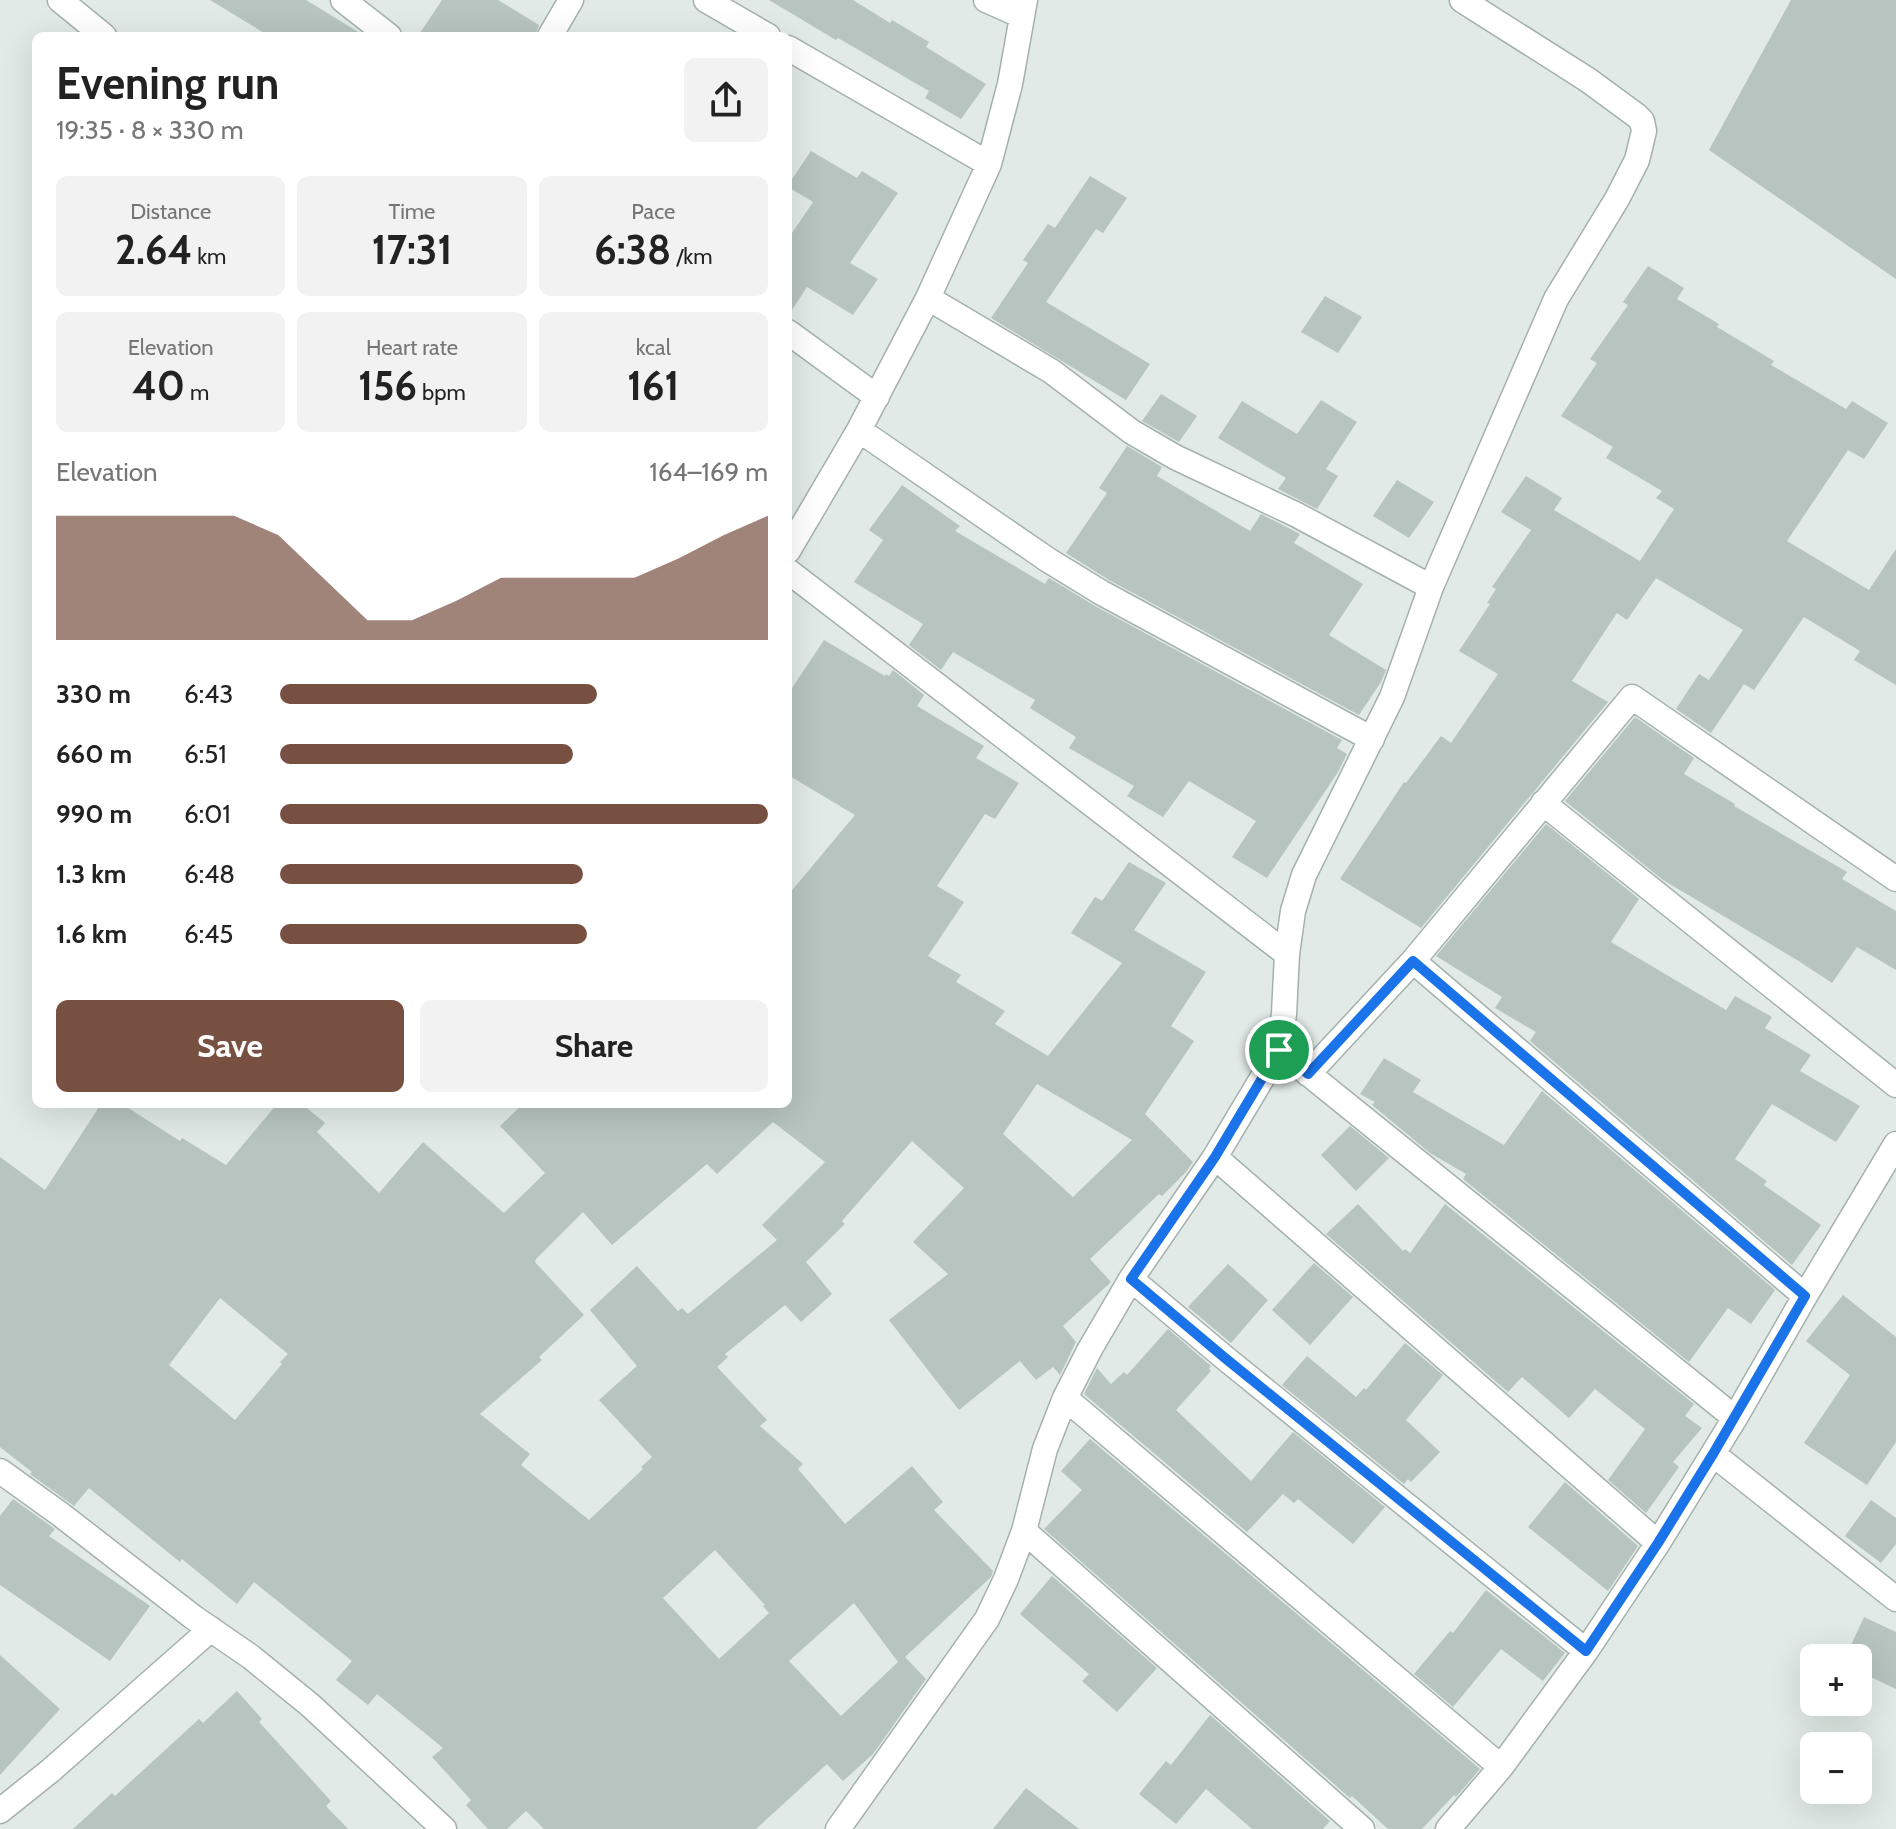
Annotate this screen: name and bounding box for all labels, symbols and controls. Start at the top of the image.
text: Evening run [56,57,279,110]
button: share [684,58,768,142]
text: 19:35 · 8 × 330 m [56,114,244,146]
text: Distance [130,198,211,225]
text: Time [389,198,435,225]
text: Pace [631,198,675,225]
text: 2.64 [115,225,192,274]
text: 17:31 [372,225,452,274]
text: 6:38 [594,225,671,274]
text: km [192,243,226,270]
text: /km [671,243,712,270]
text: Elevation [128,334,214,361]
text: Heart rate [366,334,458,361]
text: kcal [636,334,671,361]
text: 40 [132,361,185,410]
text: 156 [358,361,417,410]
text: 161 [627,361,679,410]
text: m [185,379,209,406]
text: bpm [417,379,466,406]
text: Elevation [56,456,158,488]
text: 164–169 m [649,456,768,488]
text: 330 m [56,678,131,710]
text: 6:43 [184,678,233,710]
text: 660 m [56,738,132,770]
text: 6:51 [184,738,227,770]
text: 990 m [56,798,132,830]
text: 6:01 [184,798,231,830]
text: 1.3 km [56,858,126,890]
text: 6:48 [184,858,235,890]
text: 1.6 km [56,918,127,950]
text: 6:45 [184,918,233,950]
button: Save [56,1000,404,1092]
button: Share [420,1000,768,1092]
pin [1245,1016,1313,1084]
icon: arrive [1257,1028,1301,1072]
map controls [1800,1644,1872,1804]
button: + [1800,1644,1872,1716]
button: − [1800,1732,1872,1804]

